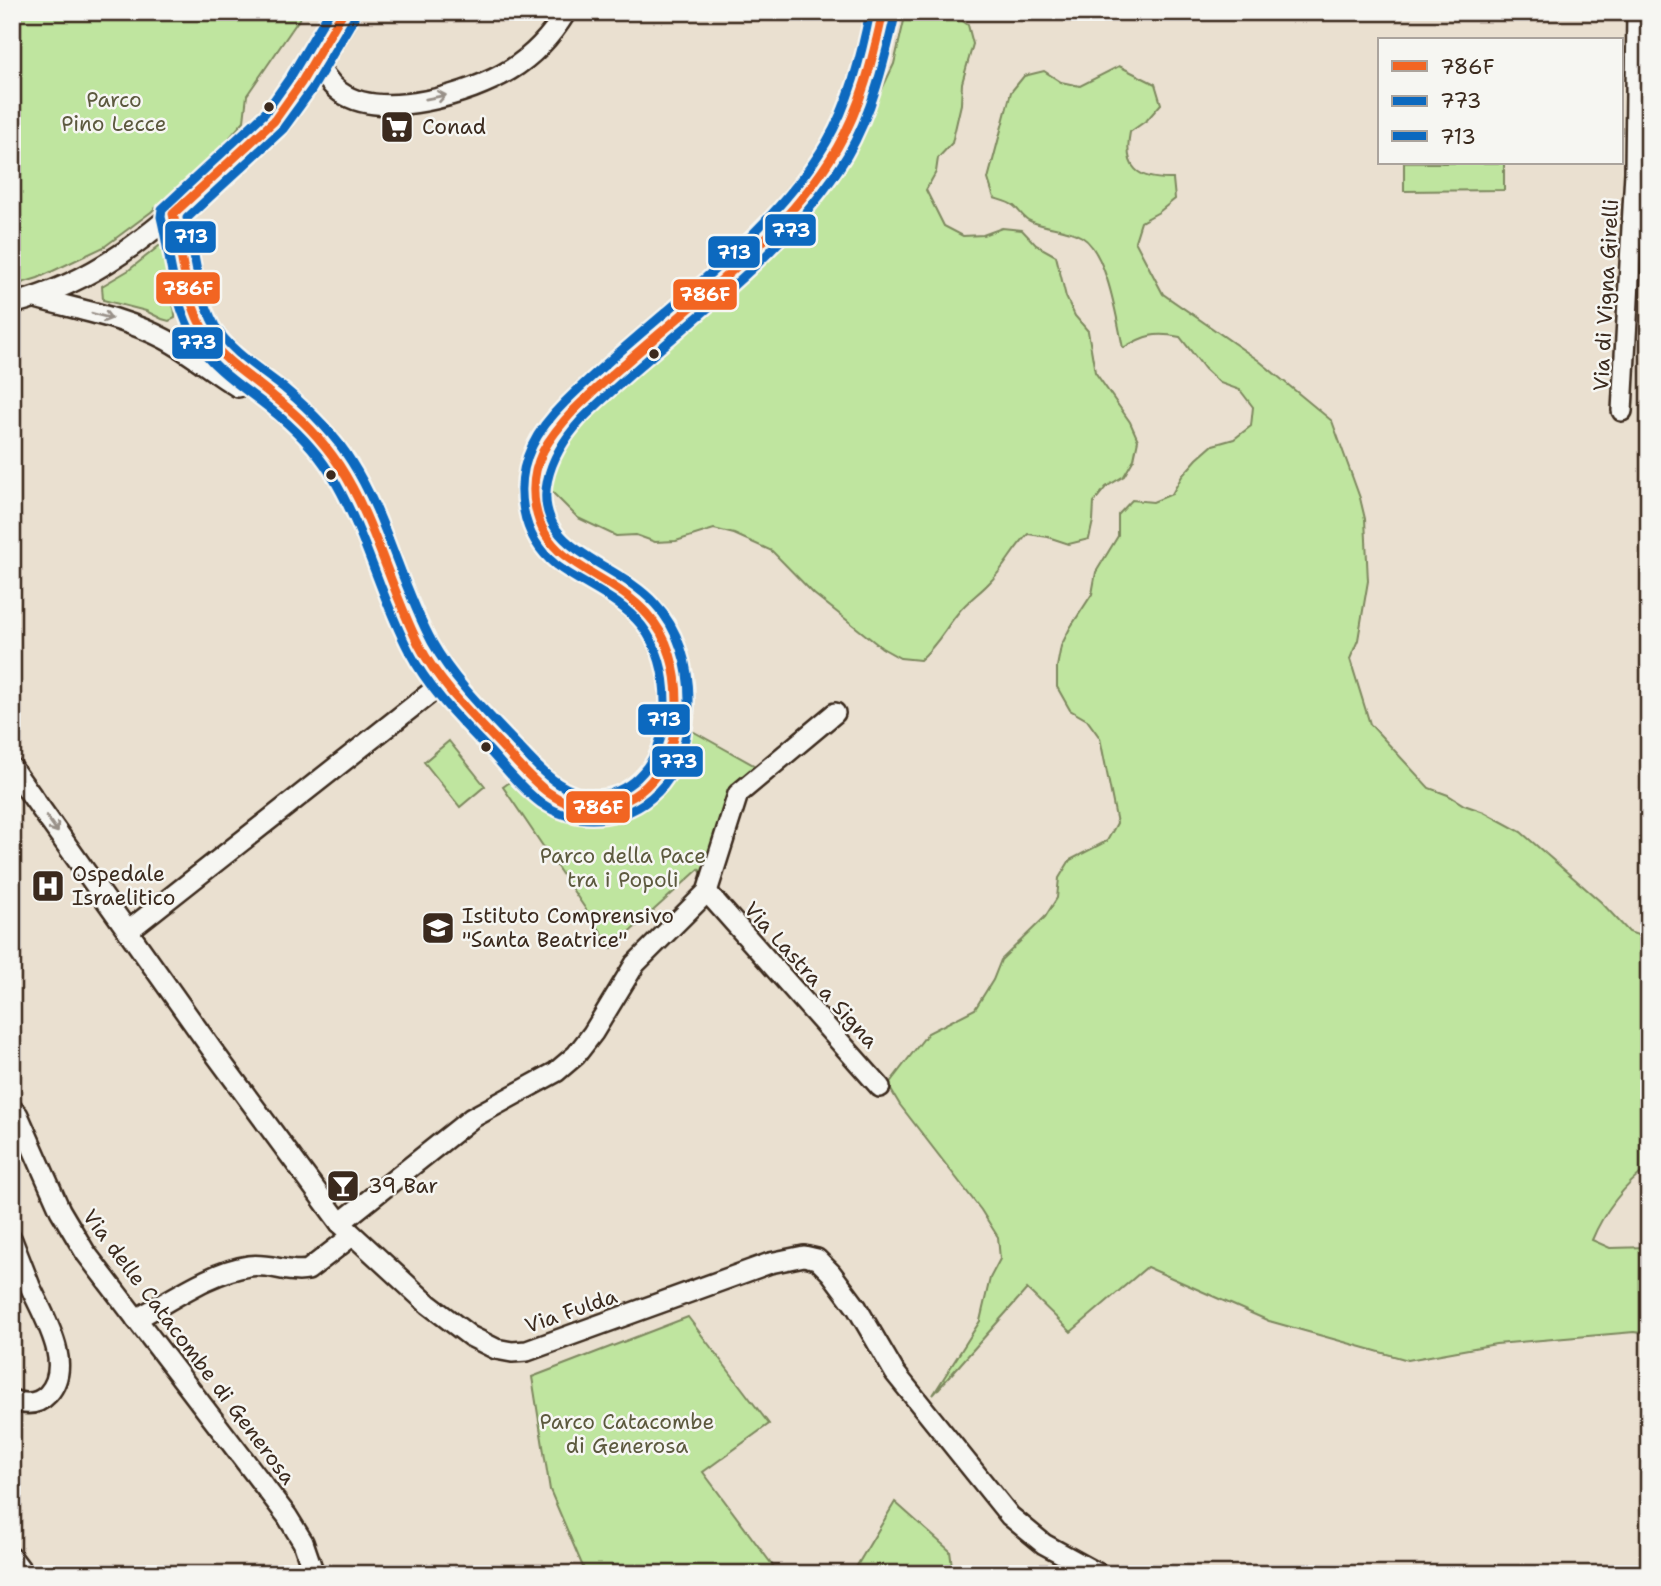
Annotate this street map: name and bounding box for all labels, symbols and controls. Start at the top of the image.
legend [1378,38,1622,164]
text: 786F [1440,53,1495,81]
park label: Parco Pino Lecce [61,86,167,138]
text: 773 [1440,87,1481,115]
one-way arrow [424,90,447,104]
unlabelled marker [262,100,276,114]
supermarket icon: Conad [378,108,416,146]
place label: Conad [422,113,486,141]
text: 713 [1440,123,1476,151]
street label: Via di Vigna Girelli [1587,198,1625,392]
line badge: 773 [764,213,817,247]
text: 773 [772,218,810,243]
line badge: 713 [164,220,217,254]
text: 713 [174,224,208,249]
line badge: 713 [707,235,761,269]
text: 713 [717,240,751,265]
line badge: 786F [155,271,221,305]
text: 786F [163,276,213,301]
line badge: 786F [672,278,738,311]
text: 786F [680,282,730,307]
one-way arrow [90,311,112,324]
line badge: 773 [171,326,224,360]
text: 773 [178,330,216,355]
unlabelled marker [647,347,661,361]
unlabelled marker [324,468,338,482]
line badge: 713 [637,703,691,736]
text: 713 [647,707,681,732]
unlabelled marker [479,740,493,754]
line badge: 773 [651,745,704,778]
text: 773 [659,749,697,774]
line badge: 786F [565,790,631,824]
text: 786F [573,795,623,820]
one-way arrow [45,814,59,833]
park label: Parco della Pace tra i Popoli [540,842,706,894]
place label: Ospedale Israelitico [72,860,175,912]
hospital icon: Ospedale Israelitico [29,867,67,905]
street label: Via Lastra a Signa [738,896,884,1054]
place label: Istituto Comprensivo "Santa Beatrice" [462,902,674,954]
school or university icon: Istituto Comprensivo "Santa Beatrice" [419,909,457,947]
bar icon: 39 Bar [324,1167,362,1205]
place label: 39 Bar [368,1172,438,1200]
street label: Via delle Catacombe di Generosa [76,1204,302,1490]
street label: Via Fulda [521,1282,621,1340]
park label: Parco Catacombe di Generosa [540,1408,714,1460]

